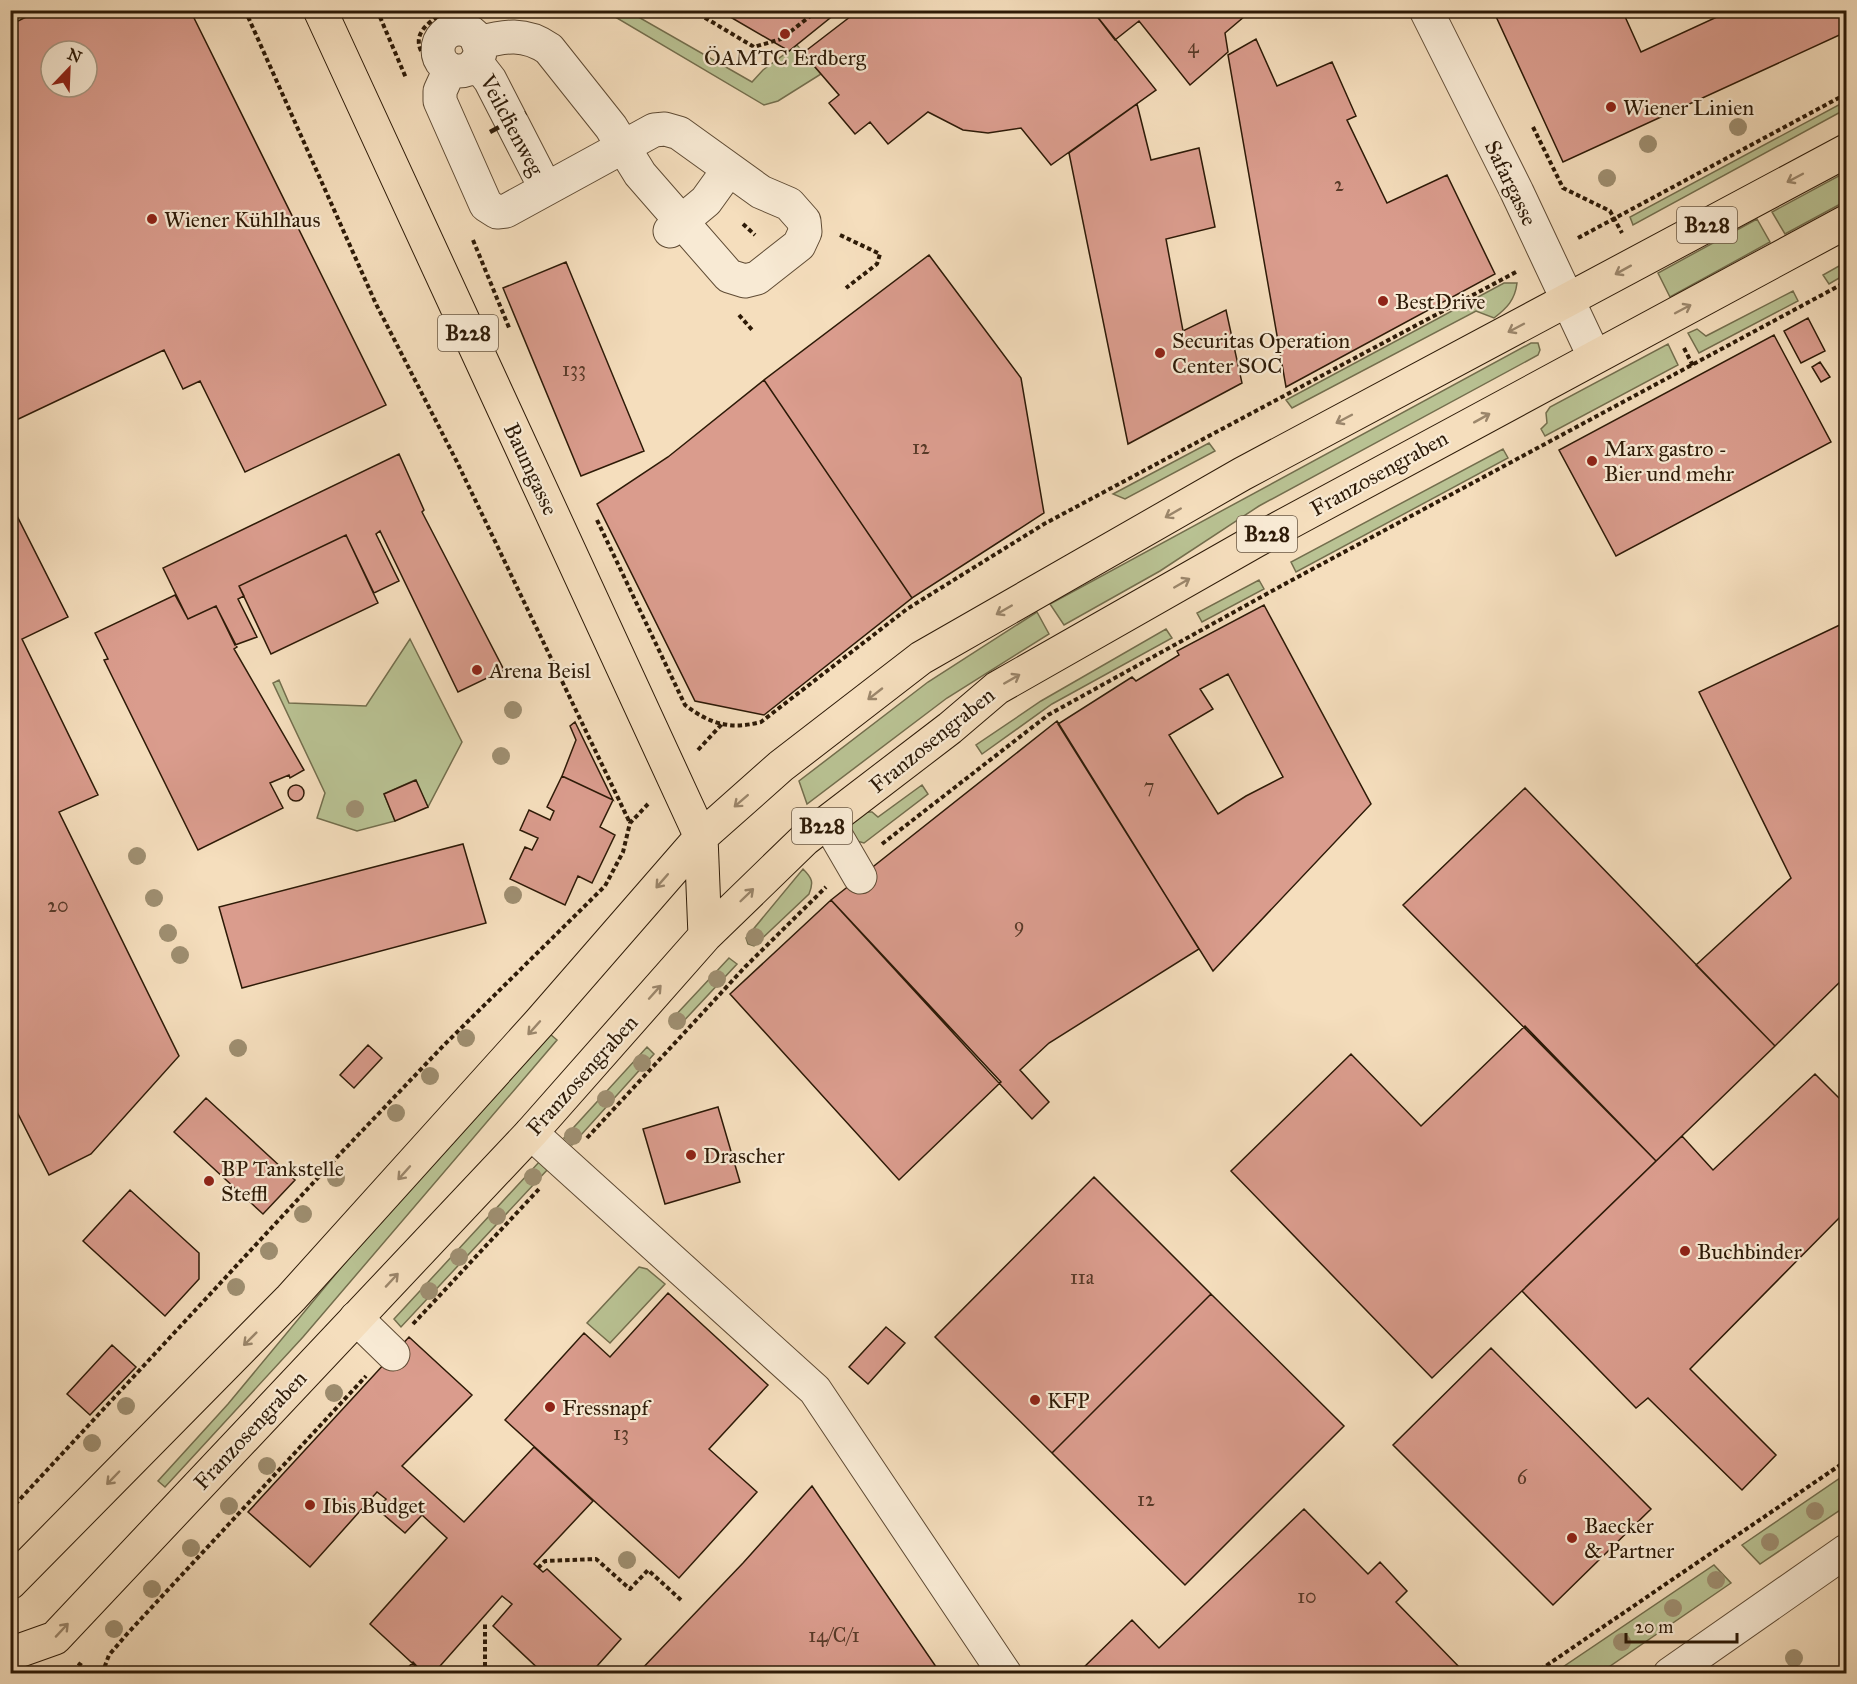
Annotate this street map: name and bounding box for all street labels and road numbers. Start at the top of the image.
street label: Veilchenweg [474,69,550,181]
street label: Safargasse [1479,136,1543,230]
road number: B228 [1677,207,1737,243]
road number: B228 [438,315,498,351]
street label: Baumgasse [498,419,564,519]
street label: Franzosengraben [1305,424,1453,522]
road number: B228 [1237,516,1297,552]
street label: Franzosengraben [864,681,1000,799]
road number: B228 [792,808,852,844]
street label: Franzosengraben [521,1009,643,1141]
street label: Franzosengraben [188,1365,312,1495]

